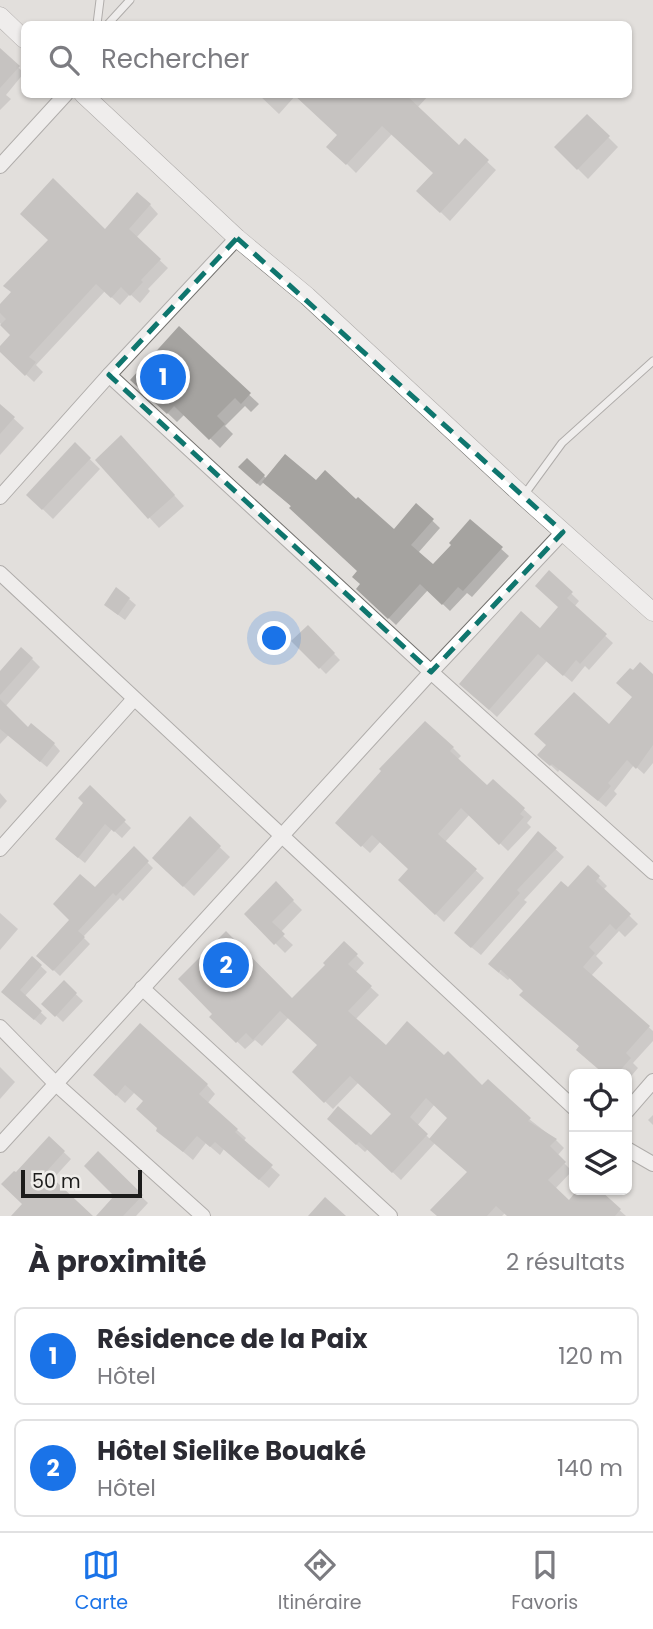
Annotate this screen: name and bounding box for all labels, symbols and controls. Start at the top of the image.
search box [21,21,632,98]
icon: search [45,41,83,79]
text: Rechercher [101,41,249,77]
pin: 1 [140,351,186,403]
your location [257,621,291,655]
pin: 2 [203,939,249,991]
map controls [569,1069,632,1195]
button: locate [569,1069,632,1132]
button: layers [569,1132,632,1195]
scale bar [21,1167,142,1199]
text: 50 m [32,1168,81,1195]
text: À proximité [28,1240,207,1283]
text: 2 résultats [506,1246,625,1278]
text: Résidence de la Paix [97,1321,367,1357]
text: 1 [49,1340,57,1372]
text: 120 m [558,1340,623,1372]
text: Hôtel [97,1360,156,1392]
text: Hôtel Sielike Bouaké [97,1433,366,1469]
text: 2 [46,1452,60,1484]
text: 140 m [557,1452,623,1484]
text: Hôtel [97,1472,156,1504]
tab: Carte [75,1546,128,1617]
tab: Itinéraire [278,1546,362,1617]
tab: Favoris [511,1546,578,1617]

